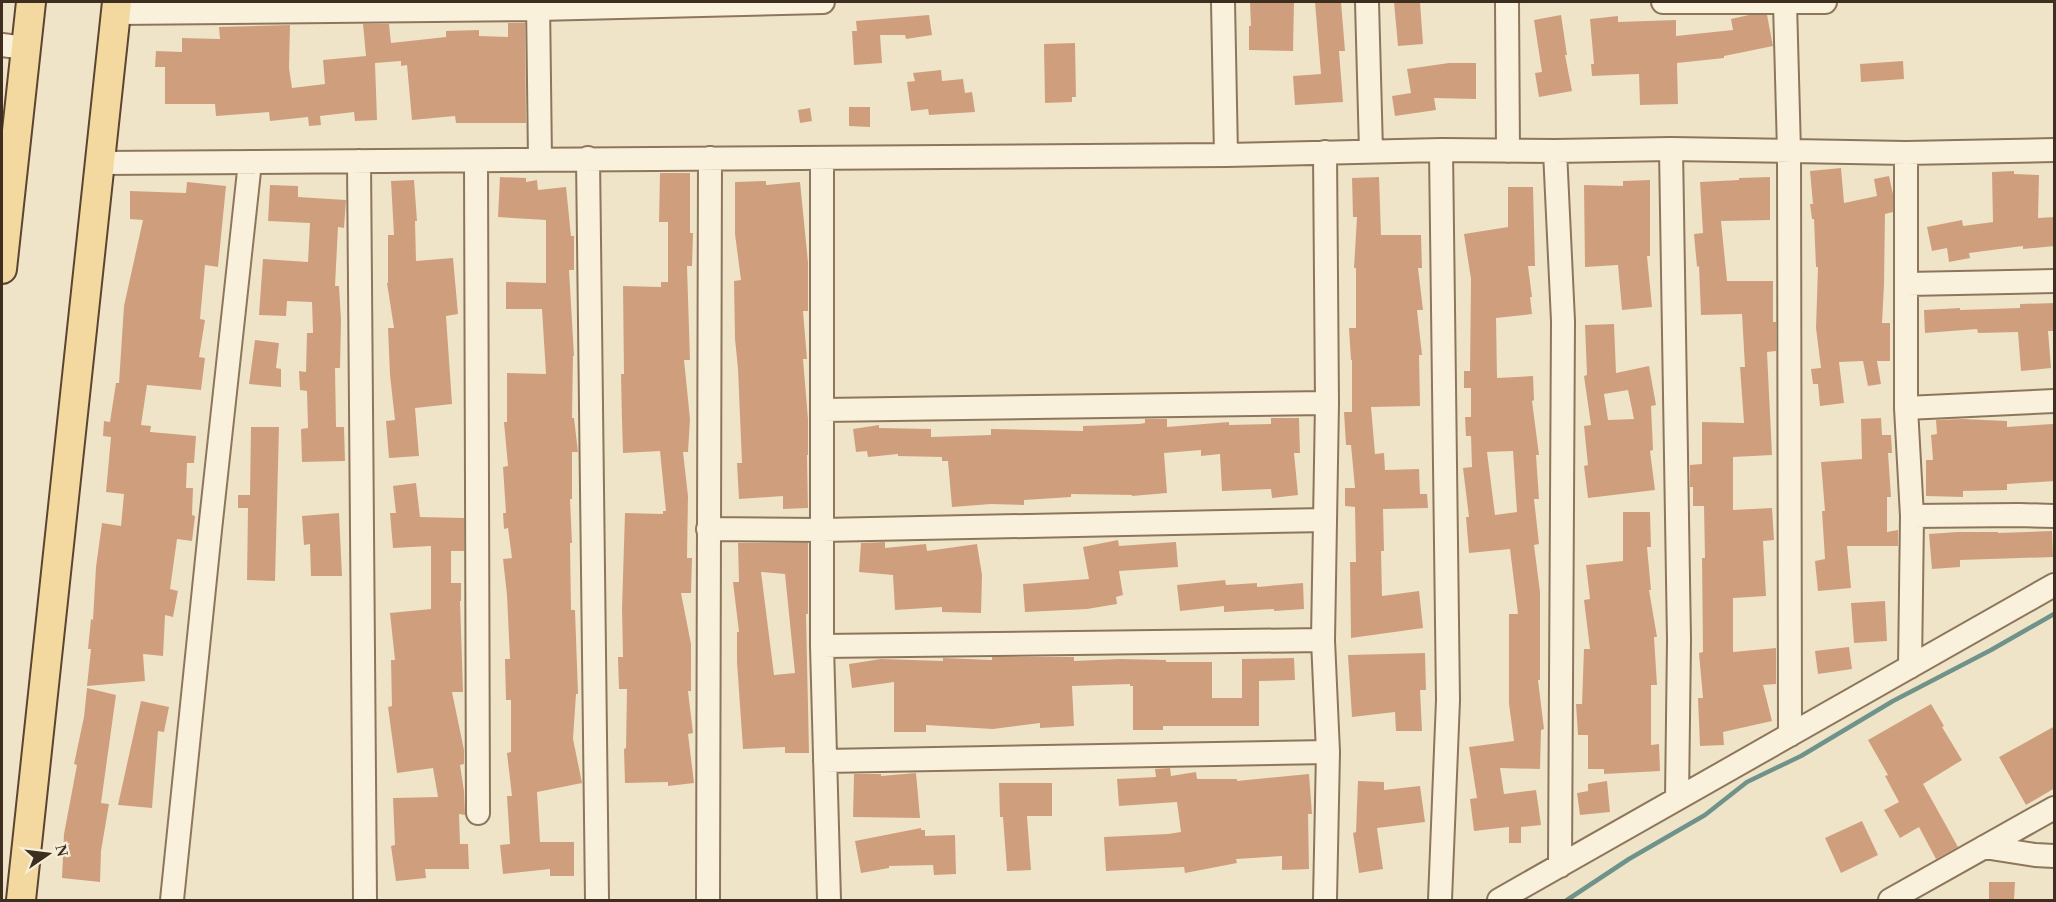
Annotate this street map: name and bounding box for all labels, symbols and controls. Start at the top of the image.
north arrow [18,824,78,884]
text: N [52,843,72,859]

